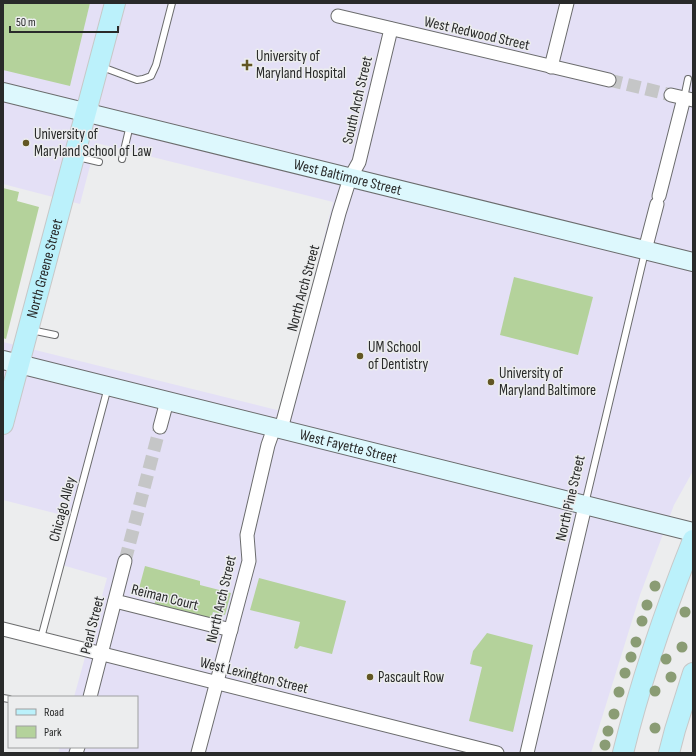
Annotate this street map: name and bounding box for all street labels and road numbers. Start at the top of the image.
street label: West Redwood Street [422,12,532,55]
street label: South Arch Street [338,54,377,146]
street label: West Baltimore Street [292,155,404,200]
street label: North Greene Street [23,216,67,320]
street label: North Arch Street [283,242,324,334]
street label: West Fayette Street [298,425,399,468]
street label: North Pine Street [551,453,590,543]
street label: Chicago Alley [45,474,80,544]
street label: North Arch Street [202,553,241,645]
street label: Reiman Court [129,580,201,615]
street label: Pearl Street [76,594,109,656]
street label: West Lexington Street [198,653,310,698]

